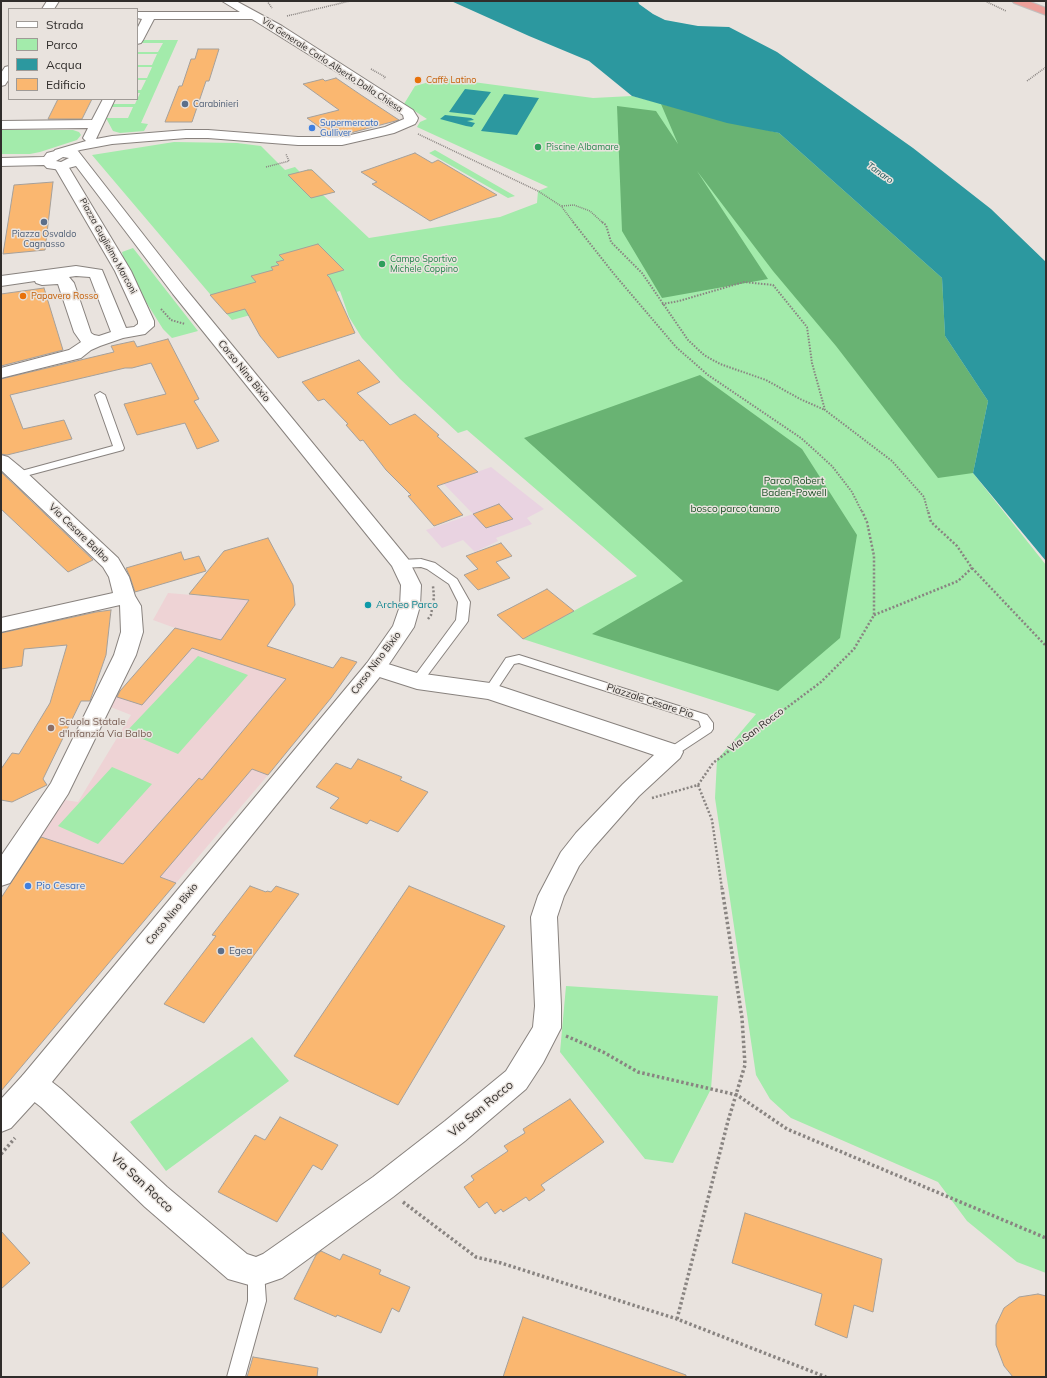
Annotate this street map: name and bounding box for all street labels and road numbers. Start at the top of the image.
street label: Via Generale Carlo Alberto Dalla Chiesa [260,15,404,115]
street label: Piazza Guglielmo Marconi [77,196,139,296]
street label: Corso Nino Bixio [216,338,272,404]
street label: Via Cesare Balbo [46,501,112,565]
street label: Corso Nino Bixio [348,629,404,697]
street label: Piazzale Cesare Pio [605,681,695,721]
street label: Via San Rocco [726,705,786,755]
street label: Corso Nino Bixio [144,881,200,947]
street label: Via San Rocco [446,1078,516,1140]
street label: Via San Rocco [108,1150,176,1216]

